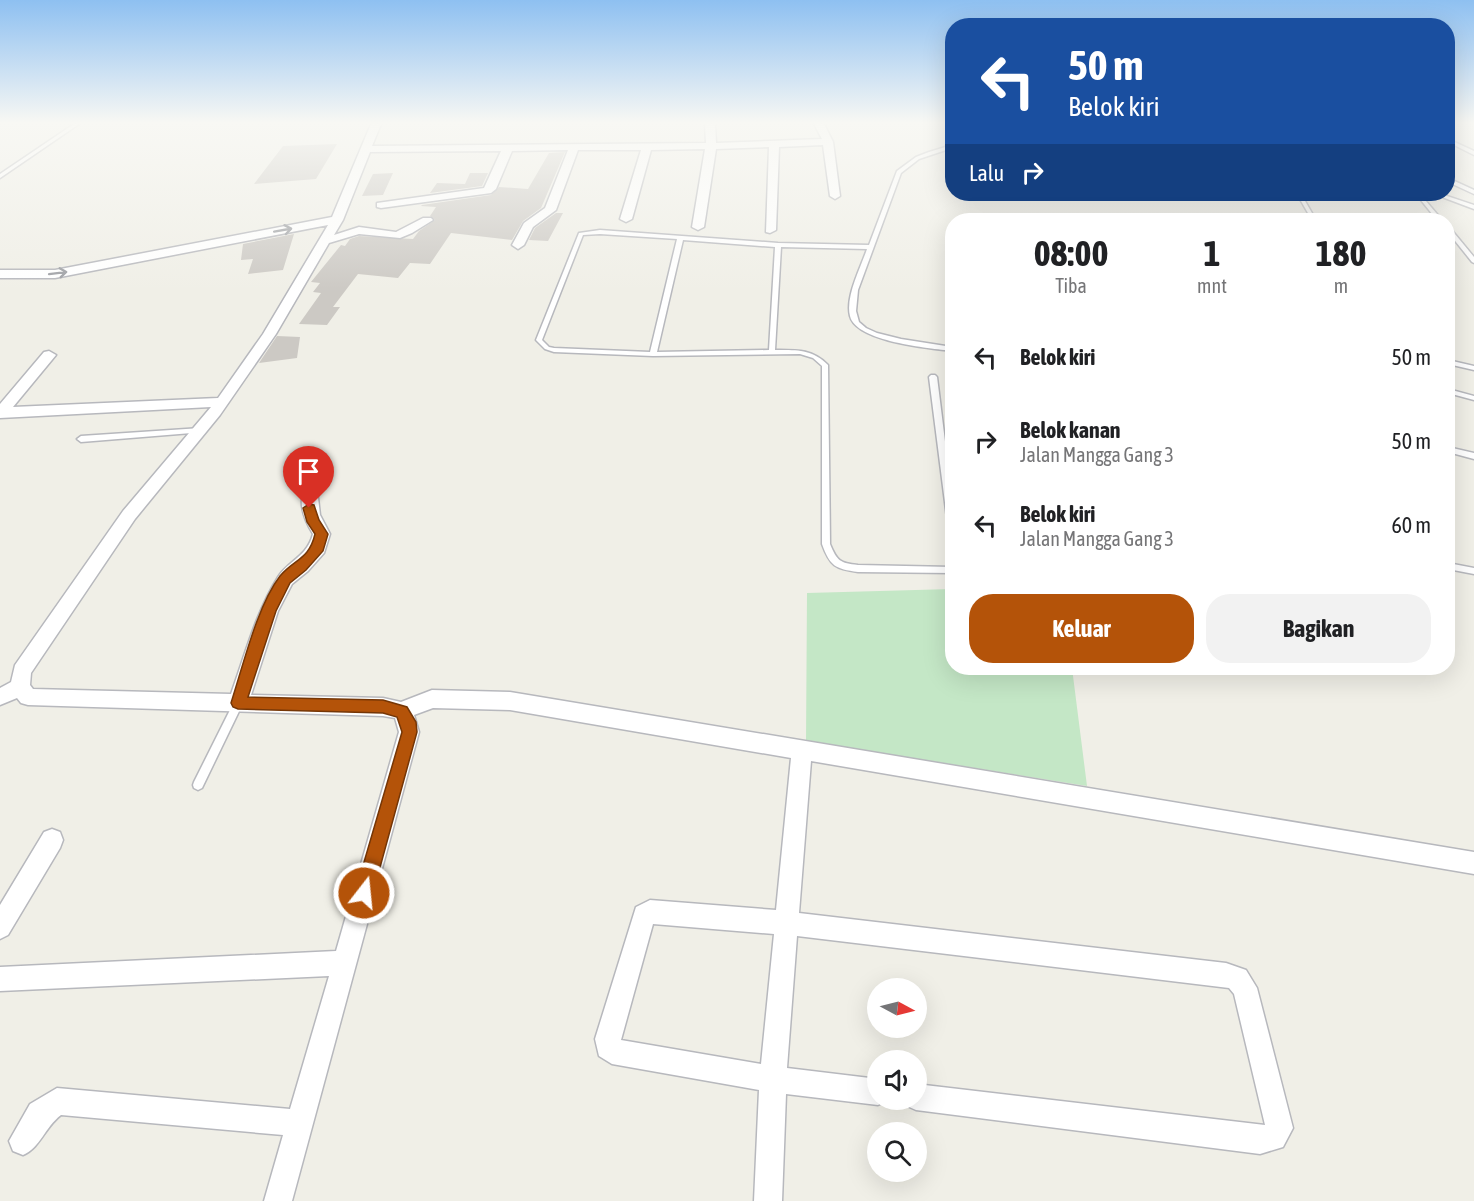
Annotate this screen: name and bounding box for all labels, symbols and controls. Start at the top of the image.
text: 50 m [1068,41,1143,89]
icon: left [969,42,1047,120]
text: Belok kiri [1068,91,1160,122]
icon: right [1016,156,1049,189]
text: Lalu [969,160,1004,186]
one-way arrow [272,224,292,235]
text: 08:00 [1034,232,1108,274]
text: 1 [1204,232,1220,274]
text: 180 [1316,232,1366,274]
one-way arrow [48,267,68,278]
text: Tiba [1055,274,1087,297]
text: mnt [1197,274,1227,297]
text: m [1334,274,1348,297]
icon: left [969,341,1002,374]
text: Belok kiri [1020,344,1095,370]
text: 50 m [1391,344,1431,370]
text: Belok kanan [1020,417,1121,443]
icon: right [969,425,1002,458]
text: 50 m [1391,428,1431,454]
text: Jalan Mangga Gang 3 [1020,443,1174,466]
pin [283,446,334,508]
icon: arrive [292,455,325,488]
text: Belok kiri [1020,501,1095,527]
icon: left [969,509,1002,542]
text: 60 m [1391,512,1431,538]
text: Jalan Mangga Gang 3 [1020,527,1174,550]
button: Keluar [969,594,1194,663]
button: Bagikan [1206,594,1431,663]
position arrow [332,861,396,925]
north arrow [867,978,927,1038]
map controls [867,978,927,1182]
button: sound [867,1050,927,1110]
button: search [867,1122,927,1182]

